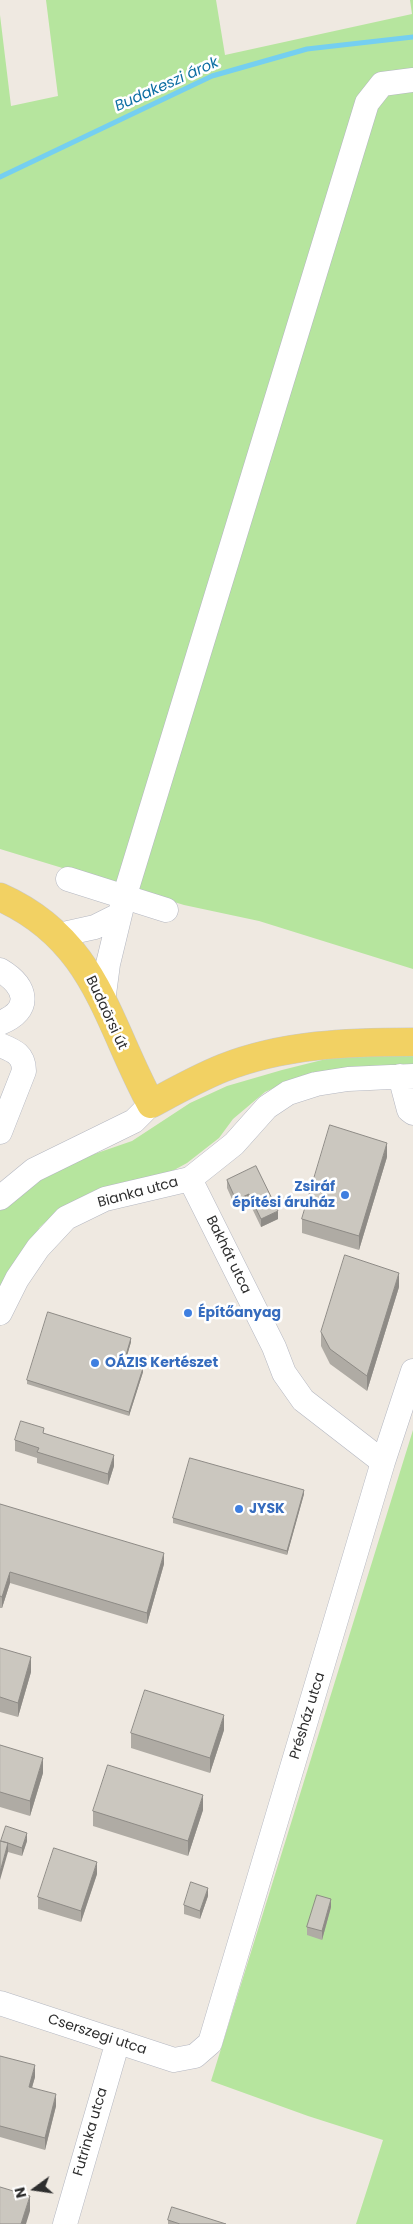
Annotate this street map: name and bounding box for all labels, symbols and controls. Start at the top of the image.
water label: Budakeszi árok [112,54,222,116]
street label: Budaörsi út [82,974,130,1052]
street label: Bianka utca [96,1174,180,1212]
place label: Zsiráf építési áruház [232,1179,335,1212]
marker: Zsiráf építési áruház [339,1189,351,1201]
street label: Bakhát utca [202,1213,254,1297]
place label: Építőanyag [198,1305,281,1321]
marker: Építőanyag [182,1307,194,1319]
place label: OÁZIS Kertészet [105,1355,218,1371]
marker: OÁZIS Kertészet [89,1357,101,1369]
place label: JYSK [249,1501,285,1517]
marker: JYSK [233,1503,245,1515]
street label: Présház utca [287,1671,329,1761]
street label: Cserszegi utca [45,2011,149,2059]
street label: Futrinka utca [70,2086,112,2178]
north arrow [10,2164,60,2214]
text: N [9,2185,31,2200]

